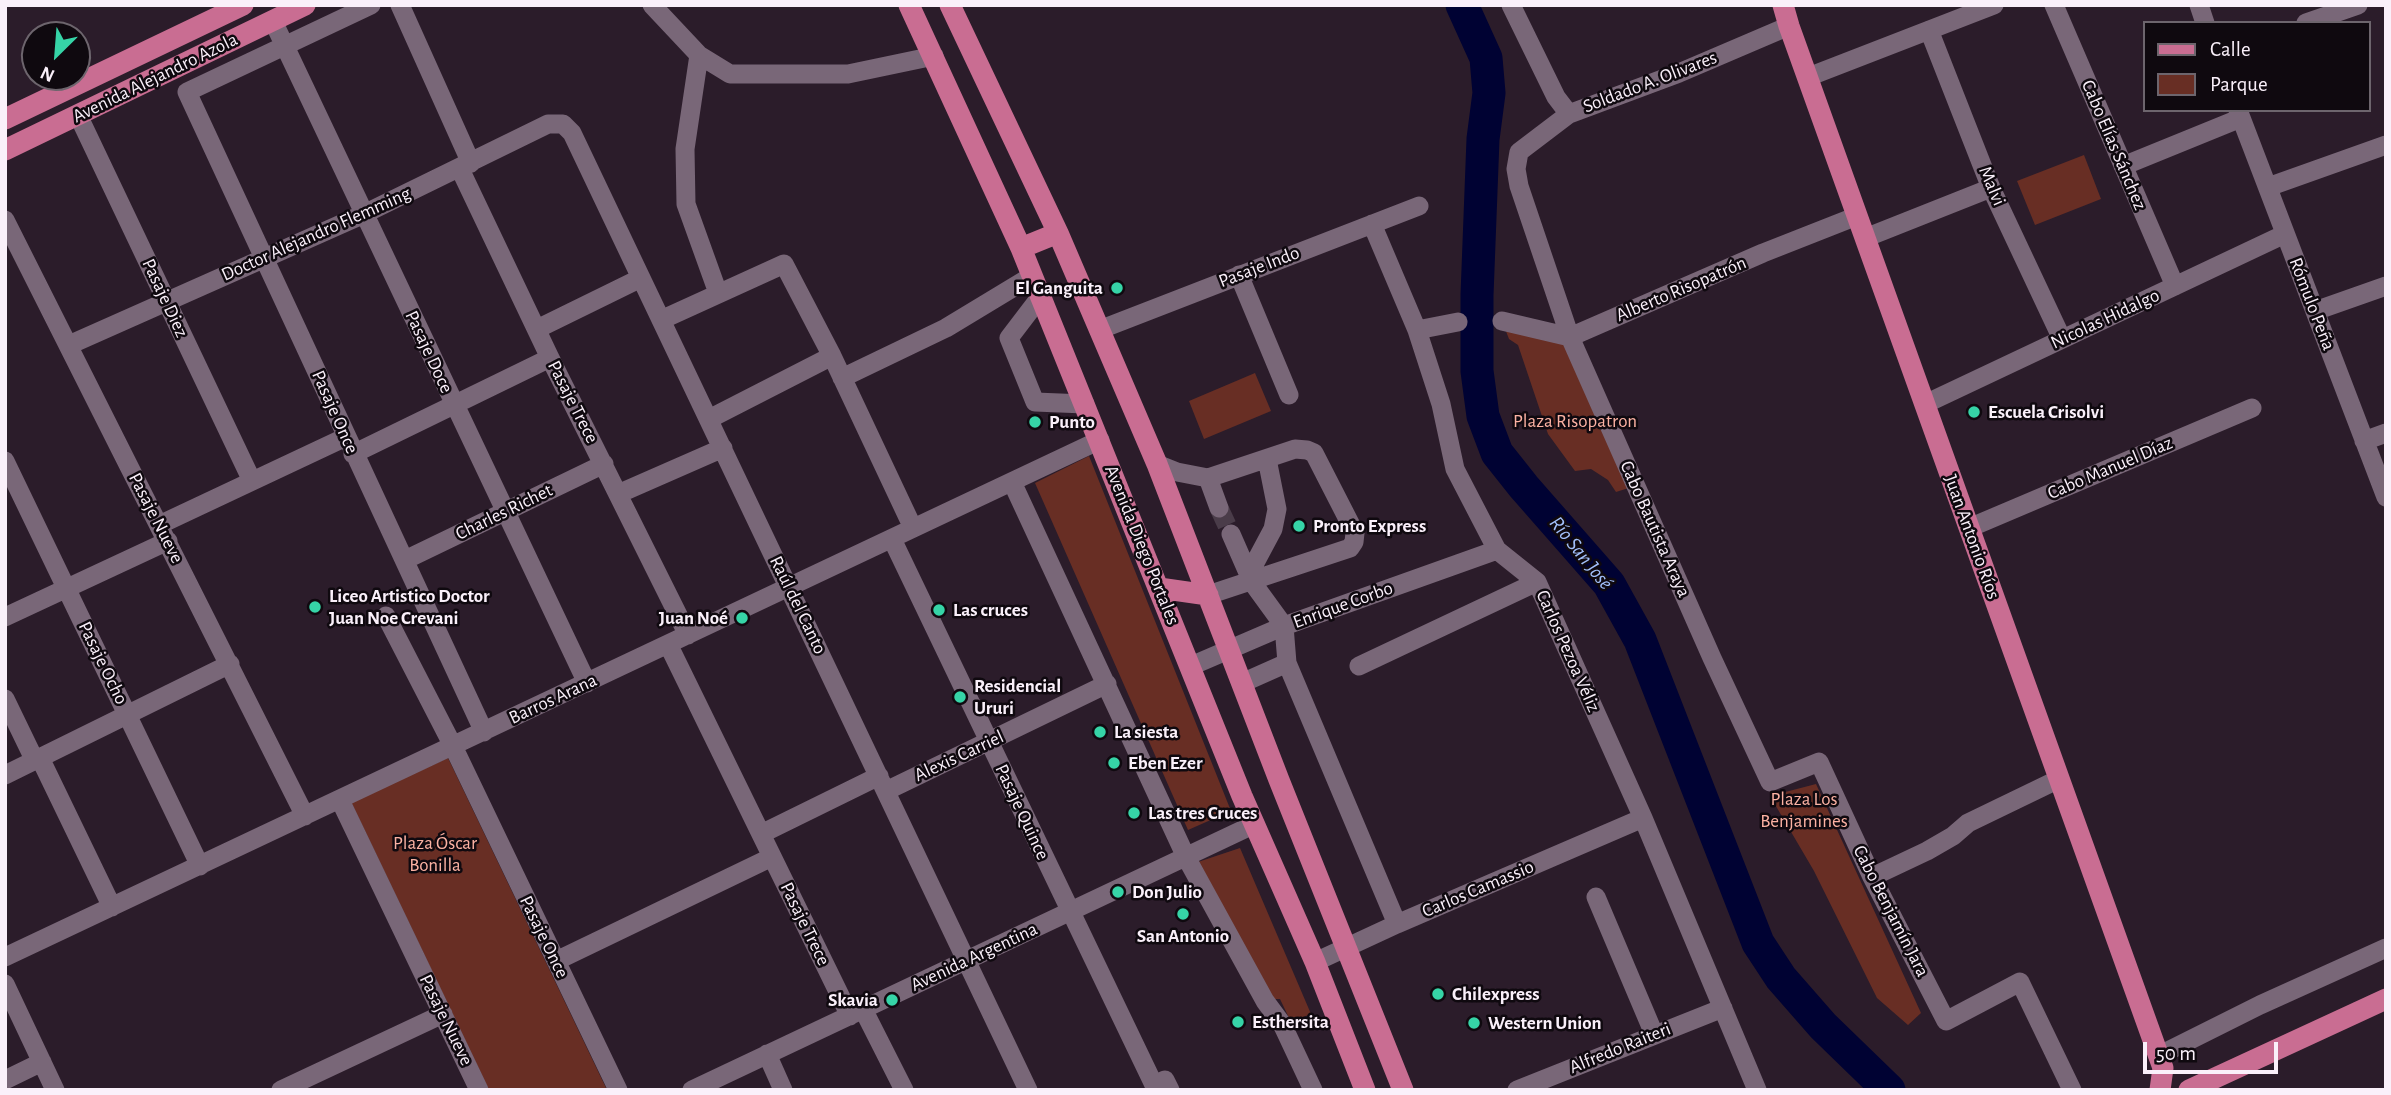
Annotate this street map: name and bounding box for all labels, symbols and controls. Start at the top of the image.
north arrow [21,21,91,91]
legend [2142,21,2370,112]
street label: Avenida Alejandro Azola [69,28,241,128]
text: Calle [2210,39,2251,60]
street label: Soldado A. Olivares [1580,46,1720,118]
text: N [38,62,58,85]
text: Parque [2210,74,2268,95]
street label: Cabo Elías Sánchez [2076,77,2152,213]
street label: Malvi [1974,163,2010,209]
street label: Doctor Alejandro Flemming [218,182,414,286]
street label: Pasaje Indo [1215,241,1303,293]
street label: Alberto Risopatrón [1612,251,1750,327]
street label: Rómulo Peña [2284,254,2340,354]
street label: Pasaje Diez [137,255,193,341]
place label: El Ganguita [1015,277,1103,299]
marker: El Ganguita [1109,280,1125,296]
street label: Nicolas Hidalgo [2047,284,2163,354]
street label: Pasaje Doce [400,307,458,397]
street label: Pasaje Trece [542,357,604,447]
street label: Pasaje Once [307,367,363,457]
place label: Escuela Crisolvi [1988,401,2104,423]
marker: Escuela Crisolvi [1966,404,1982,420]
park label: Plaza Risopatron [1513,410,1637,432]
place label: Punto [1049,411,1095,433]
marker: Punto [1027,414,1043,430]
street label: Cabo Manuel Díaz [2044,431,2176,505]
street label: Cabo Bautista Araya [1615,457,1695,601]
street label: Avenida Diego Portales [1100,462,1184,628]
street label: Pasaje Nueve [123,469,189,567]
street label: Juan Antonio Ríos [1939,472,2005,602]
street label: Charles Richet [452,479,556,545]
water label: Río San José [1544,511,1618,595]
place label: Pronto Express [1313,515,1426,537]
marker: Pronto Express [1291,518,1307,534]
street label: Raúl del Canto [764,552,832,658]
street label: Enrique Corbo [1290,576,1396,634]
place label: Liceo Artistico Doctor Juan Noe Crevani [329,585,490,629]
street label: Carlos Pezoa Véliz [1531,586,1605,716]
marker: Liceo Artistico Doctor Juan Noe Crevani [307,599,323,615]
place label: Las cruces [953,599,1028,621]
marker: Las cruces [931,602,947,618]
place label: Juan Noé [659,607,728,629]
marker: Juan Noé [734,610,750,626]
street label: Pasaje Ocho [73,618,133,708]
street label: Barros Arana [505,669,601,729]
place label: Residencial Ururi [974,675,1061,719]
marker: Residencial Ururi [952,689,968,705]
place label: La siesta [1114,721,1178,743]
marker: La siesta [1092,724,1108,740]
street label: Alexis Carriel [911,725,1007,787]
place label: Eben Ezer [1128,752,1203,774]
marker: Eben Ezer [1106,755,1122,771]
street label: Pasaje Quince [990,760,1054,864]
park label: Plaza Los Benjamines [1760,788,1848,832]
place label: Las tres Cruces [1148,802,1257,824]
marker: Las tres Cruces [1126,805,1142,821]
park label: Plaza Óscar Bonilla [393,832,477,876]
street label: Cabo Benjamín Jara [1848,841,1934,981]
street label: Carlos Camassio [1419,855,1537,923]
street label: Pasaje Trece [775,879,835,969]
place label: Don Julio [1132,881,1202,903]
marker: Don Julio [1110,884,1126,900]
street label: Pasaje Once [514,892,574,982]
marker: San Antonio [1175,906,1191,922]
street label: Avenida Argentina [907,918,1041,996]
place label: San Antonio [1137,925,1229,947]
street label: Pasaje Nueve [414,971,478,1069]
place label: Chilexpress [1452,983,1540,1005]
marker: Chilexpress [1430,986,1446,1002]
place label: Skavia [828,989,878,1011]
marker: Skavia [884,992,900,1008]
place label: Esthersita [1252,1011,1329,1033]
place label: Western Union [1488,1012,1601,1034]
marker: Esthersita [1230,1014,1246,1030]
marker: Western Union [1466,1015,1482,1031]
street label: Alfredo Raiteri [1566,1017,1674,1079]
scale bar [2146,1028,2281,1072]
text: 50 m [2156,1043,2196,1064]

